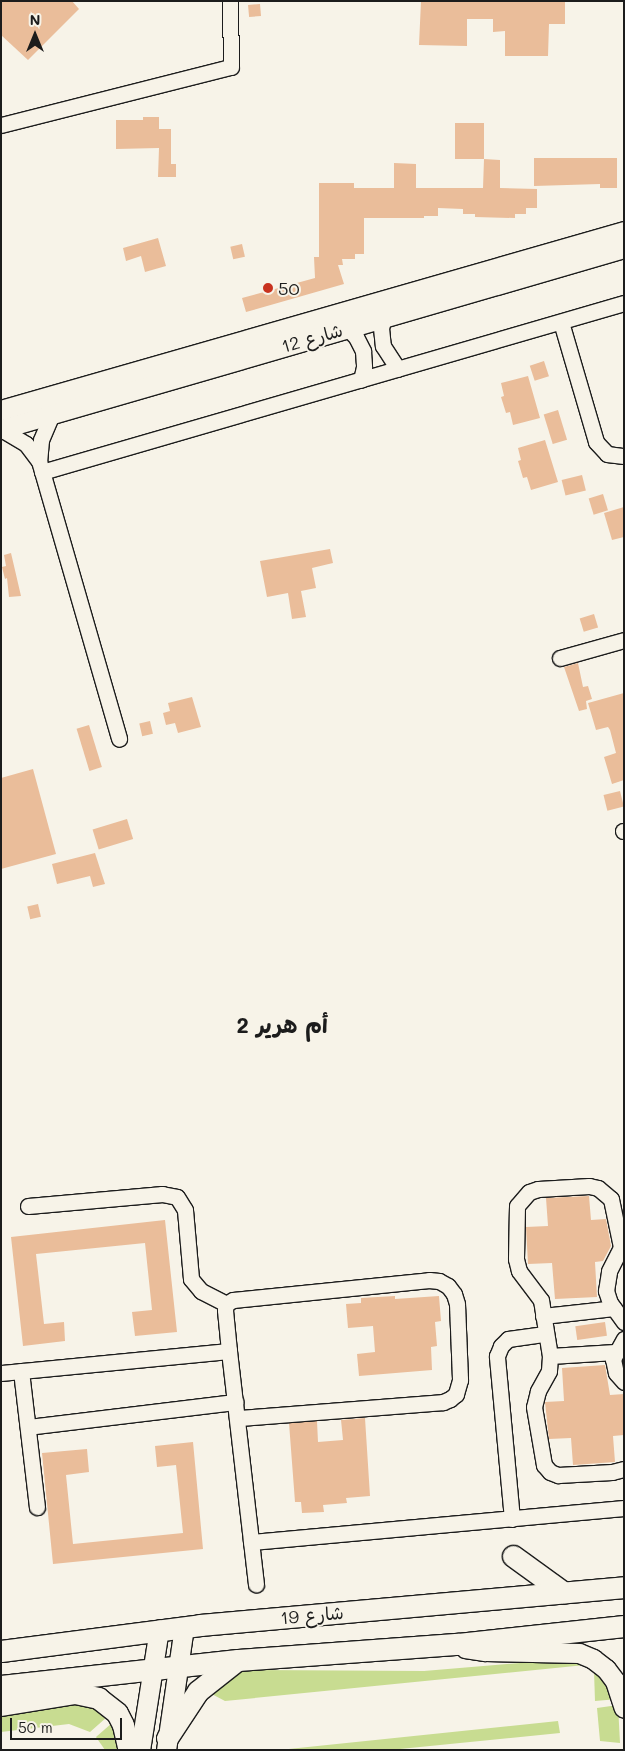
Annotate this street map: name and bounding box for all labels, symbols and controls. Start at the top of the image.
north arrow [10,10,60,60]
text: N [30,10,40,29]
place label: 50 [278,277,300,299]
marker: 50 [262,282,274,294]
street label: شارع 12 [279,319,345,357]
district label: أم هرير 2 [236,1012,328,1038]
street label: شارع 19 [279,1601,345,1629]
scale bar [12,1708,125,1740]
text: 50 m [18,1717,53,1737]

